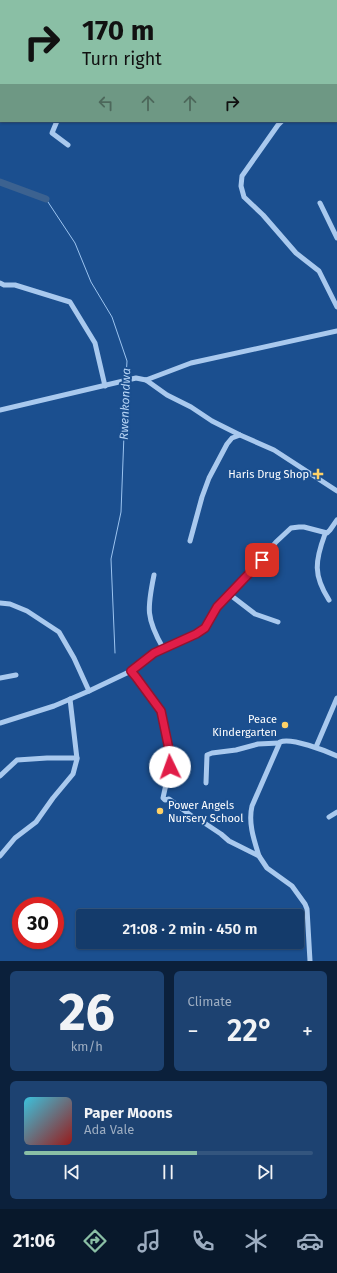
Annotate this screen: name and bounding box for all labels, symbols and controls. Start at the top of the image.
text: 170 m [82,14,154,47]
icon: right [16,16,68,68]
text: Turn right [82,48,162,70]
icon: left [95,92,117,114]
icon: ahead [137,92,159,114]
icon: ahead [179,92,201,114]
icon: right [221,92,243,114]
water label: Rwenkondwa [117,368,133,440]
place label: Haris Drug Shop [228,468,309,481]
marker: Haris Drug Shop [312,468,324,480]
pin [245,543,279,577]
icon: arrive [251,549,273,571]
place label: Peace Kindergarten [212,713,277,739]
marker: Peace Kindergarten [280,720,290,730]
position arrow [149,746,191,788]
place label: Power Angels Nursery School [168,799,243,825]
marker: Power Angels Nursery School [155,806,165,816]
speed limit sign: 30 [12,897,64,949]
text: 21:08 · 2 min · 450 m [122,920,258,938]
text: 26 [59,981,115,1044]
text: Climate [188,994,232,1009]
text: 22° [227,1013,273,1049]
text: − [188,1018,199,1045]
text: + [302,1018,313,1045]
text: km/h [71,1039,103,1054]
text: Paper Moons [84,1104,172,1122]
text: Ada Vale [84,1122,134,1137]
icon: previous [61,1161,83,1183]
icon: pause [157,1161,179,1183]
icon: next [254,1161,276,1183]
icon: directions [81,1227,109,1255]
icon: music [135,1227,163,1255]
icon: phone [189,1227,217,1255]
icon: climate [242,1227,270,1255]
icon: car [296,1227,324,1255]
text: 21:06 [13,1230,55,1252]

